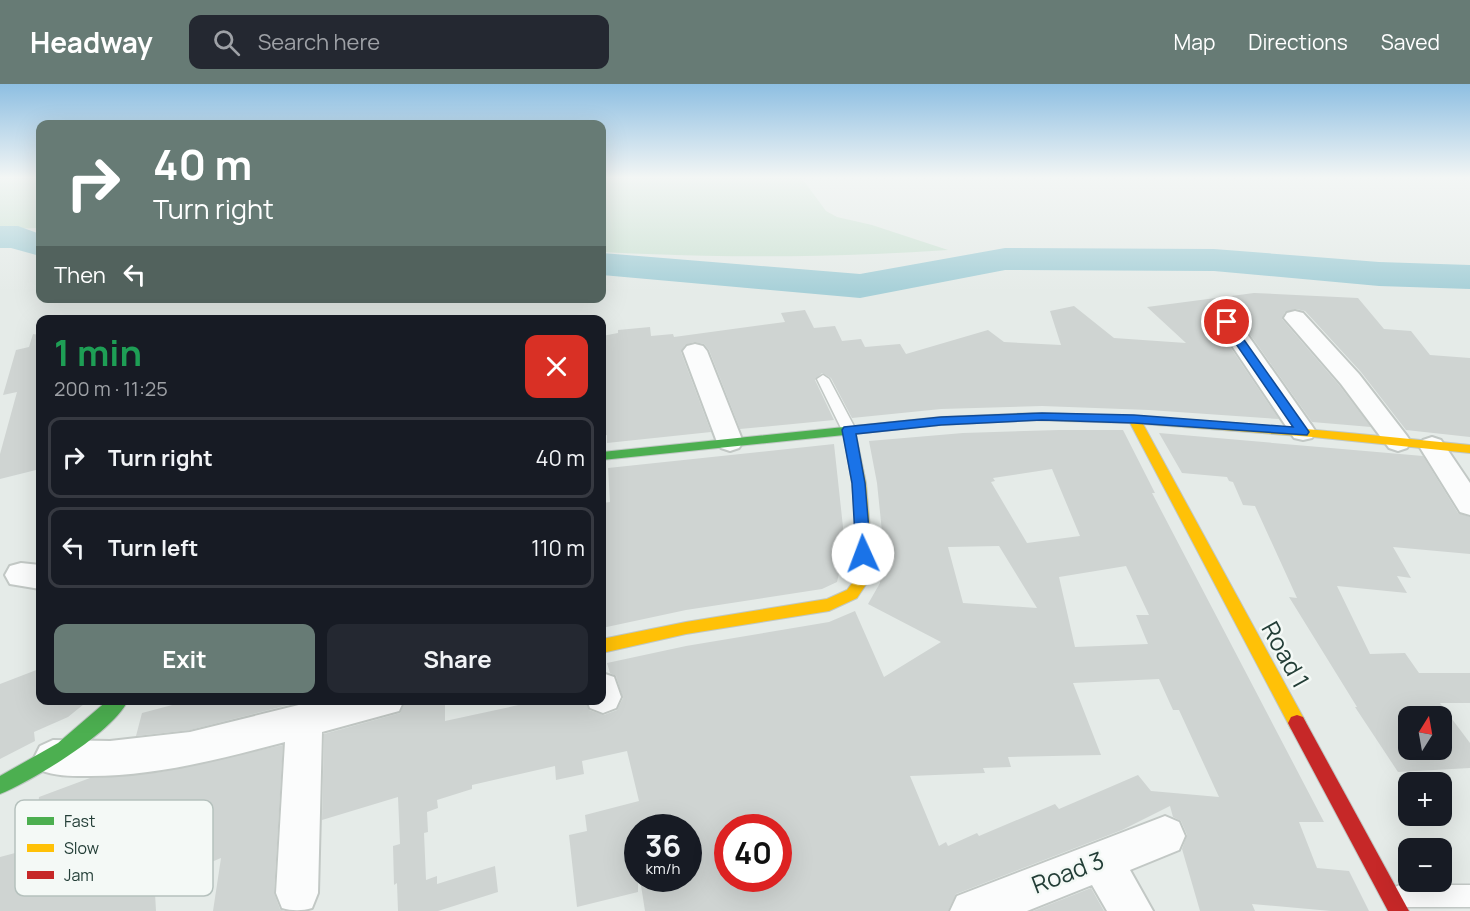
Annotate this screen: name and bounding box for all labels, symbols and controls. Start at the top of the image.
search box [189,15,609,69]
text: Headway [30,23,153,61]
icon: search [210,26,243,59]
text: Search here [258,27,380,57]
text: Map [1174,28,1215,56]
text: Directions [1248,28,1348,56]
text: Saved [1381,28,1440,56]
text: 40 m [153,135,252,193]
icon: right [54,144,132,222]
text: Turn right [153,190,274,227]
icon: left [118,258,151,291]
text: Then [54,260,106,290]
pin [1201,296,1252,347]
icon: arrive [1210,305,1243,338]
text: 1 min [54,328,142,377]
button: close [525,335,588,398]
text: 200 m · 11:25 [54,375,168,402]
icon: right [57,441,90,474]
text: Turn right [108,443,213,473]
text: 40 m [536,443,585,473]
position arrow [831,522,895,586]
icon: left [57,531,90,564]
text: Turn left [108,533,198,563]
text: 110 m [531,533,585,563]
street label: Road 1 [1255,615,1318,693]
button: Exit [54,624,315,693]
button: Share [327,624,588,693]
north arrow [1398,706,1452,760]
map controls [1398,706,1452,892]
button: + [1398,772,1452,826]
legend [15,800,213,896]
text: Fast [64,810,95,832]
speed limit sign: 40 [714,814,792,892]
text: 36 [645,825,681,866]
text: Slow [64,837,99,859]
button: − [1398,838,1452,892]
street label: Road 3 [1027,843,1108,900]
text: km/h [646,858,680,879]
text: Jam [64,864,94,886]

